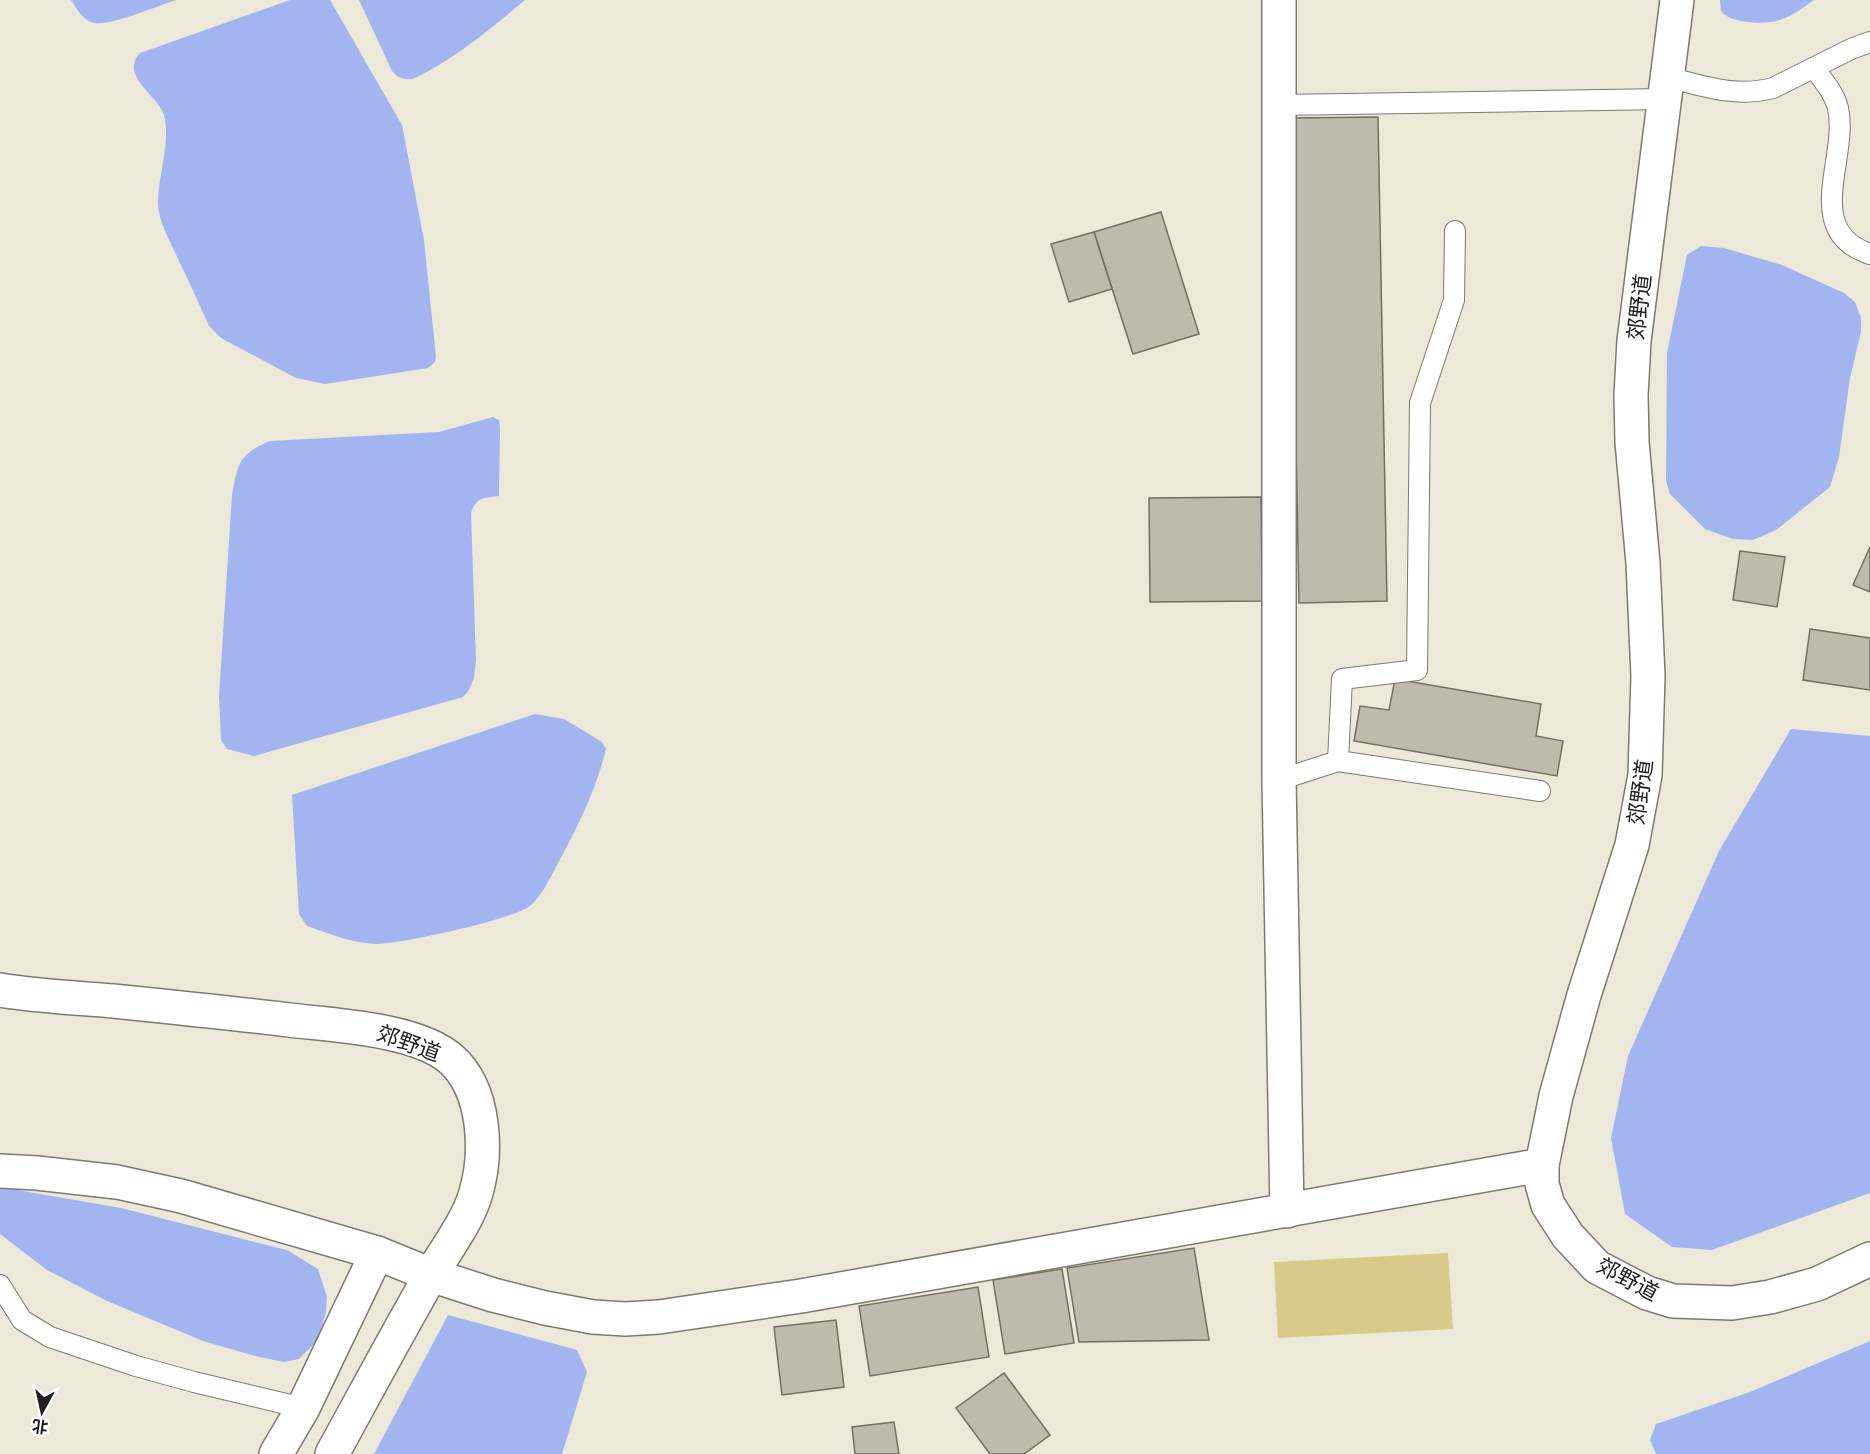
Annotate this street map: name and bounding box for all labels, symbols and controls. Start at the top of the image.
street label: 郊野道 [1623,273,1658,342]
street label: 郊野道 [1624,758,1659,827]
street label: 郊野道 [373,1020,444,1068]
street label: 郊野道 [1592,1253,1663,1308]
north arrow [12,1382,72,1442]
text: 北 [31,1415,49,1436]

